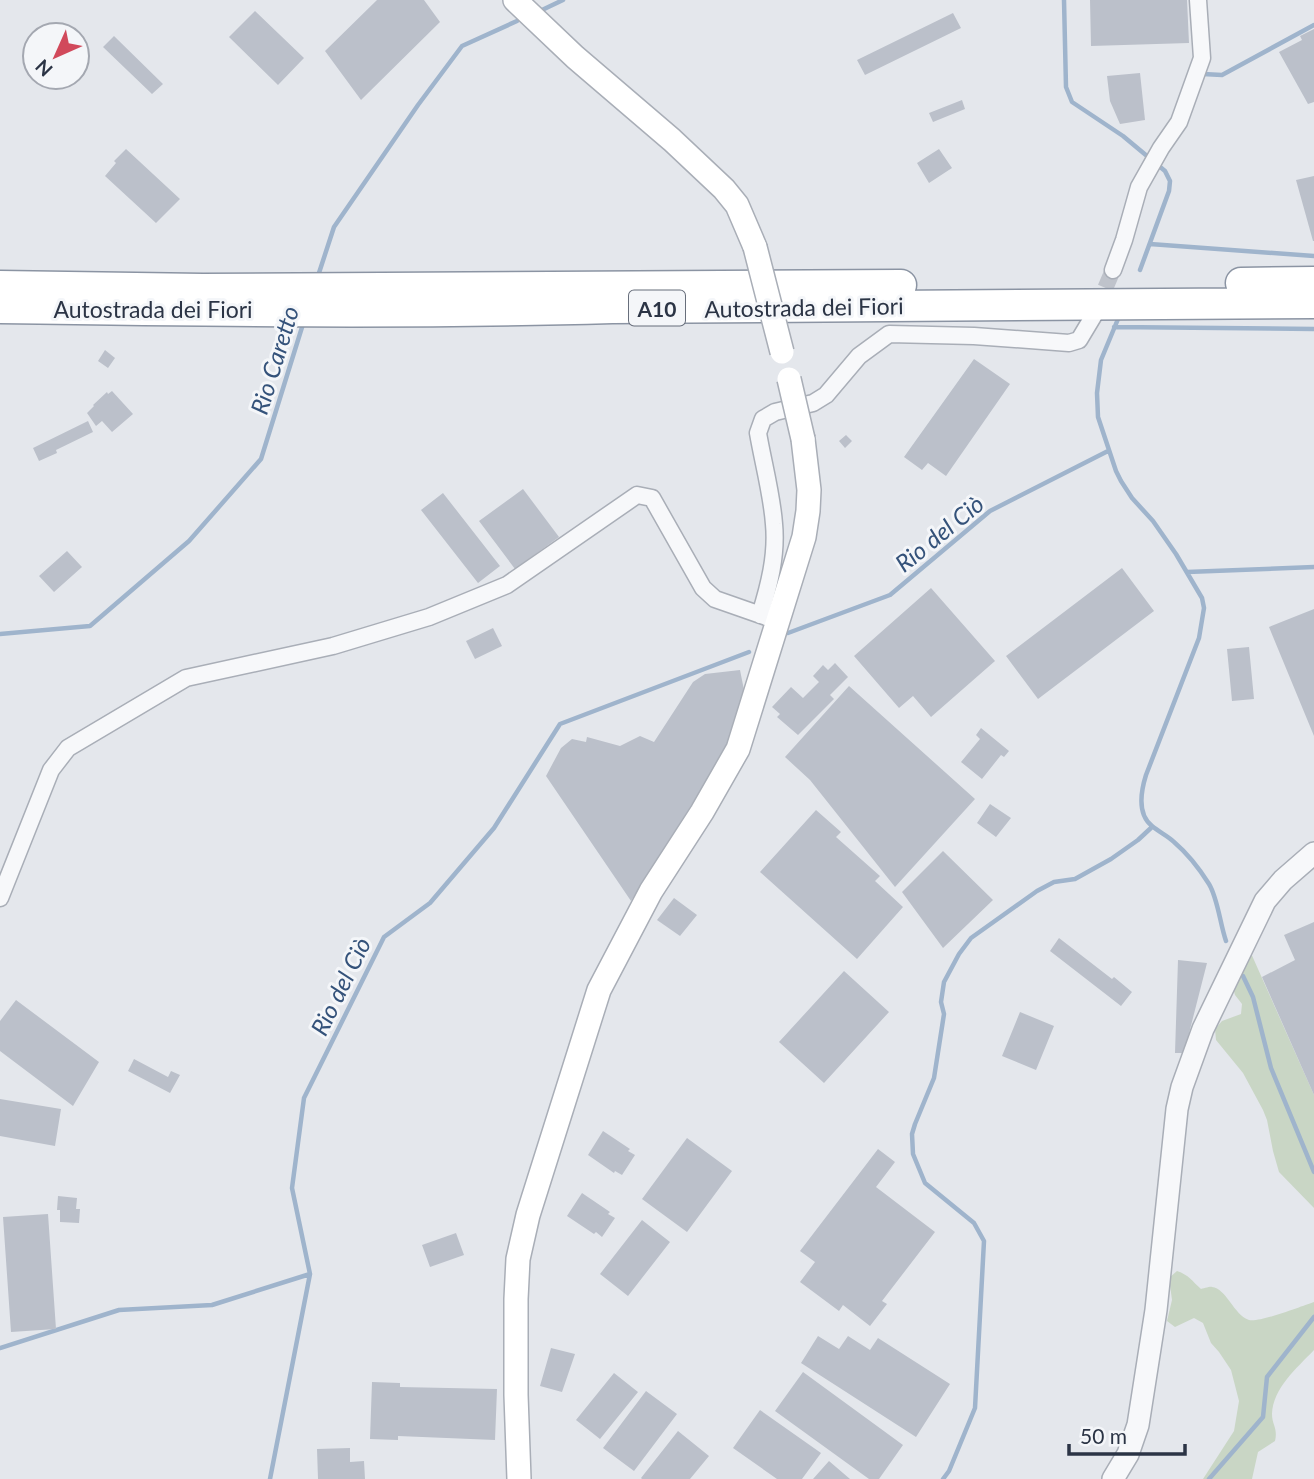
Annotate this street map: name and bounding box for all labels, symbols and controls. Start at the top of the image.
north arrow [21,21,91,91]
text: N [30,55,57,82]
road number: A10 [629,290,685,326]
street label: Autostrada dei Fiori [704,291,904,323]
street label: Autostrada dei Fiori [53,295,253,323]
water label: Rio Caretto [244,302,304,418]
water label: Rio del Ciò [889,489,989,577]
water label: Rio del Ciò [304,932,376,1040]
scale bar [1069,1412,1184,1456]
text: 50 m [1080,1423,1127,1448]

